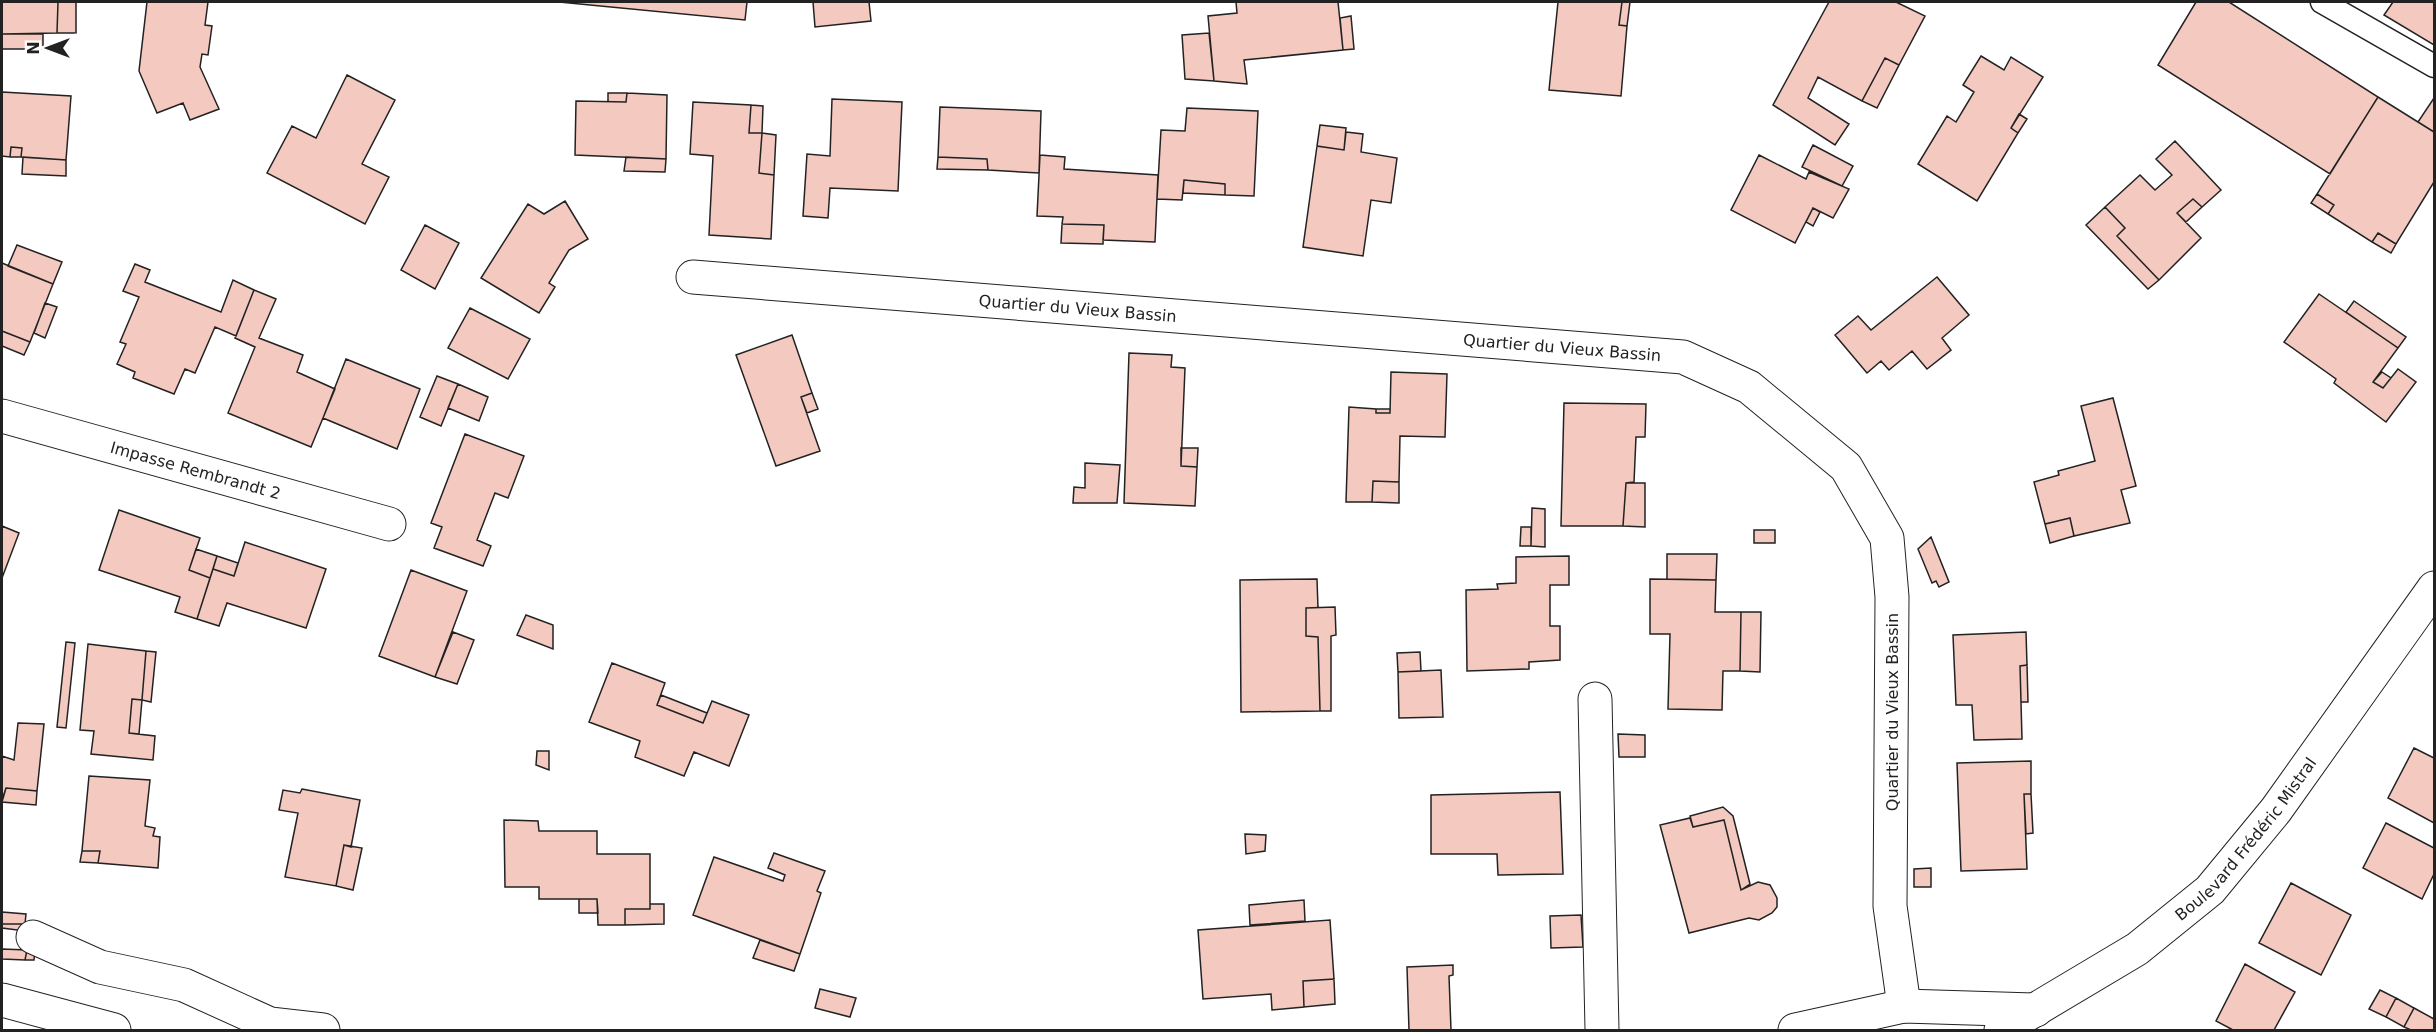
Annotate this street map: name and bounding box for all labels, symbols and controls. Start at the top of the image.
north arrow [18,18,78,78]
text: N [24,41,43,55]
street label: Quartier du Vieux Bassin [978,291,1177,326]
street label: Quartier du Vieux Bassin [1463,330,1662,365]
street label: Impasse Rembrandt 2 [108,437,283,503]
street label: Quartier du Vieux Bassin [1883,613,1902,811]
street label: Boulevard Frédéric Mistral [2171,754,2320,924]

